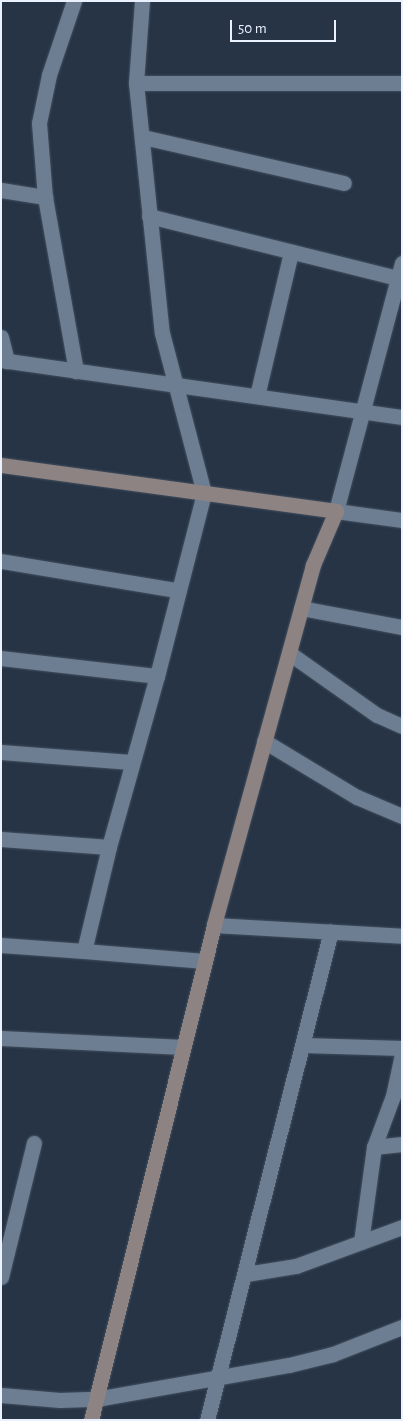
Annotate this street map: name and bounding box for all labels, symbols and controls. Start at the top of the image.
scale bar [233,10,339,42]
text: 50 m [238,21,267,36]

